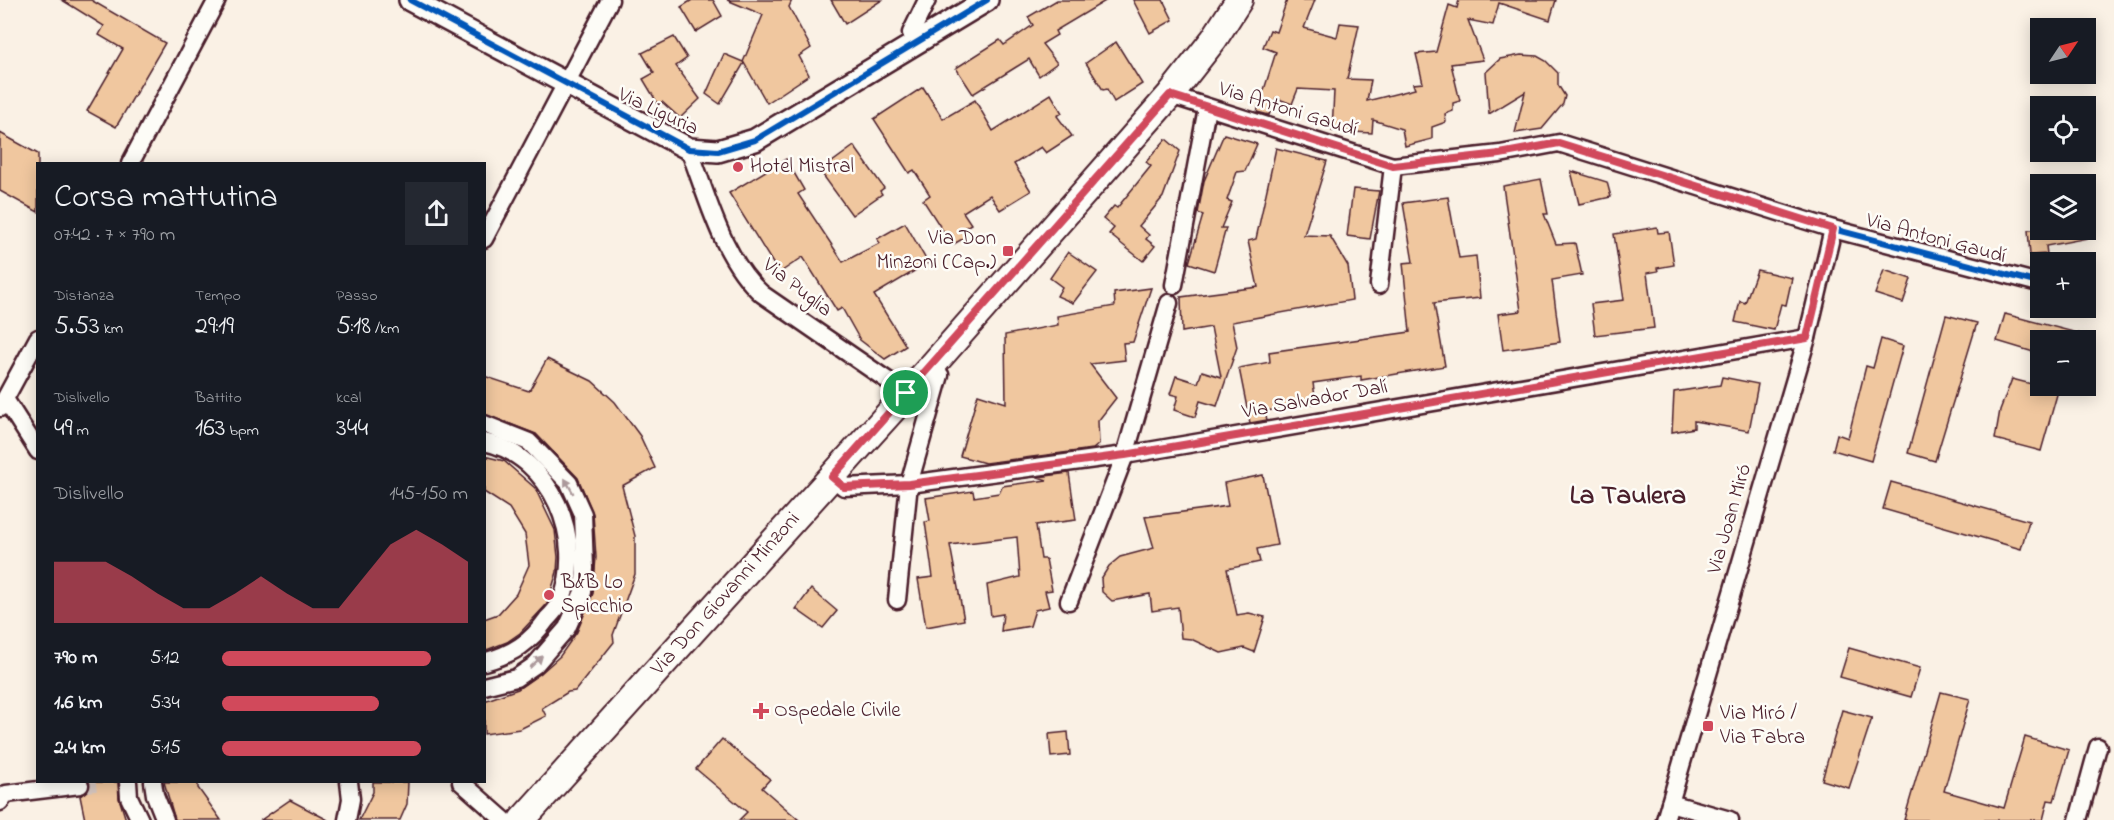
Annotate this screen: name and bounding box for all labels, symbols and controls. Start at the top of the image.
north arrow [2030,18,2096,84]
map controls [2030,18,2096,396]
street label: Via Antoni Gaudí [1214,74,1361,145]
street label: Via Liguria [611,80,703,146]
button: locate [2030,96,2096,162]
place label: Hotel Mistral [750,152,854,182]
marker: Hotel Mistral [731,160,745,174]
text: Corsa mattutina [54,174,278,222]
button: layers [2030,174,2096,240]
button: share [405,182,468,245]
street label: Via Antoni Gaudí [1862,206,2010,272]
text: 07:42 · 7 × 790 m [54,221,175,250]
place label: Via Don Minzoni (Cap.) [876,224,996,278]
marker: Via Don Minzoni (Cap.) [1001,244,1015,258]
street label: Via Puglia [754,251,838,326]
button: + [2030,252,2096,318]
text: Distanza [54,284,114,308]
text: Tempo [195,284,241,308]
text: Passo [336,284,378,308]
text: 5.53 [54,308,100,346]
text: 29:19 [195,308,234,346]
text: 5:18 [336,308,371,346]
text: km [100,317,123,341]
text: /km [371,317,400,341]
button: − [2030,330,2096,396]
pin [880,367,931,418]
street label: Via Salvador Dalí [1239,372,1391,428]
icon: arrive [889,376,922,409]
text: Dislivello [54,386,110,410]
text: Battito [195,386,242,410]
text: kcal [336,386,361,410]
text: 49 [54,410,73,448]
text: 163 [195,410,225,448]
text: 344 [336,410,368,448]
text: m [73,419,89,443]
text: bpm [225,419,259,443]
street label: Via Joan Miró [1700,460,1760,579]
one-way arrow [564,477,574,494]
district label: La Taulera [1570,477,1686,516]
text: Dislivello [54,480,124,509]
text: 145–150 m [389,480,468,509]
street label: Via Don Giovanni Minzoni [644,506,808,683]
place label: B&B Lo Spicchio [560,568,633,622]
marker: B&B Lo Spicchio [542,588,556,602]
text: 790 m [54,644,97,673]
text: 5:12 [150,644,179,673]
one-way arrow [529,655,544,669]
text: 1.6 km [54,689,103,718]
text: 5:34 [150,689,180,718]
place label: Ospedale Civile [774,696,901,726]
place label: Via Miró / Via Fabra [1719,699,1805,753]
marker: Ospedale Civile [752,702,770,720]
marker: Via Miró / Via Fabra [1701,719,1715,733]
text: 2.4 km [54,734,106,763]
text: 5:15 [150,734,181,763]

